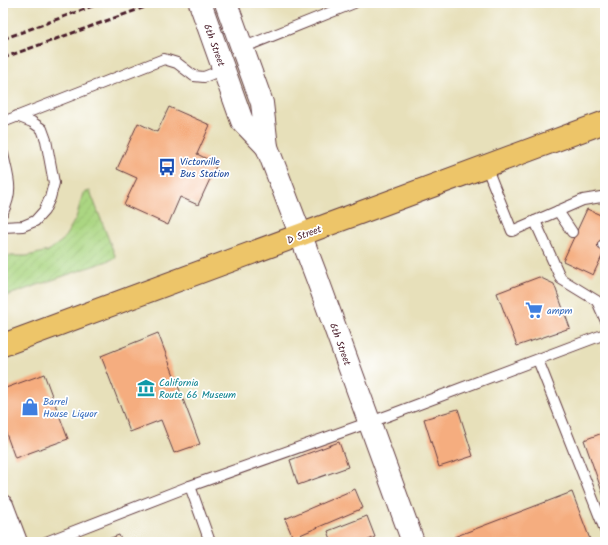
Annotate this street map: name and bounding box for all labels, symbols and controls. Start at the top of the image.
street label: 6th Street [199,22,229,69]
place label: Victorville Bus Station [180,154,229,182]
bus stop icon: Victorville Bus Station [157,157,177,177]
street label: D Street [285,221,324,249]
supermarket icon: ampm [524,300,544,320]
place label: ampm [547,303,572,319]
street label: 6th Street [325,321,355,368]
place label: California Route 66 Museum [159,375,236,403]
museum icon: California Route 66 Museum [136,378,156,398]
place label: Barrel House Liquor [43,394,98,422]
shop icon: Barrel House Liquor [20,397,40,417]

